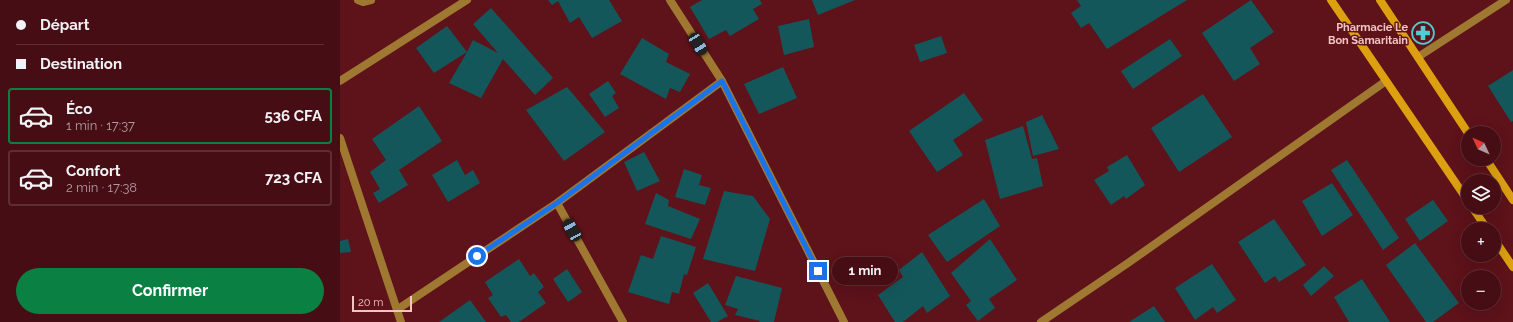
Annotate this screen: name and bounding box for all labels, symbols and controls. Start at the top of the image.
text: Départ [40,16,89,34]
pharmacy icon: Pharmacie Le Bon Samaritain [1410,20,1436,46]
place label: Pharmacie Le Bon Samaritain [1328,21,1408,47]
car [687,31,709,57]
text: Destination [40,55,122,73]
icon: car [18,98,54,134]
text: Éco [66,100,92,118]
text: 536 CFA [264,107,322,125]
text: 1 min · 17:37 [66,118,135,133]
north arrow [1461,126,1501,166]
map controls [1461,126,1501,310]
icon: car [18,160,54,196]
text: Confort [66,162,120,180]
text: 723 CFA [265,169,322,187]
button: layers [1461,174,1501,214]
text: 2 min · 17:38 [66,180,137,195]
car [561,217,583,243]
button: + [1461,222,1501,262]
route start [468,247,486,265]
callout: 1 min [832,257,898,285]
route end [809,262,827,280]
text: 1 min [849,263,881,278]
button: Confirmer [16,268,324,314]
button: − [1461,270,1501,310]
scale bar [352,294,412,313]
text: 20 m [358,296,383,309]

